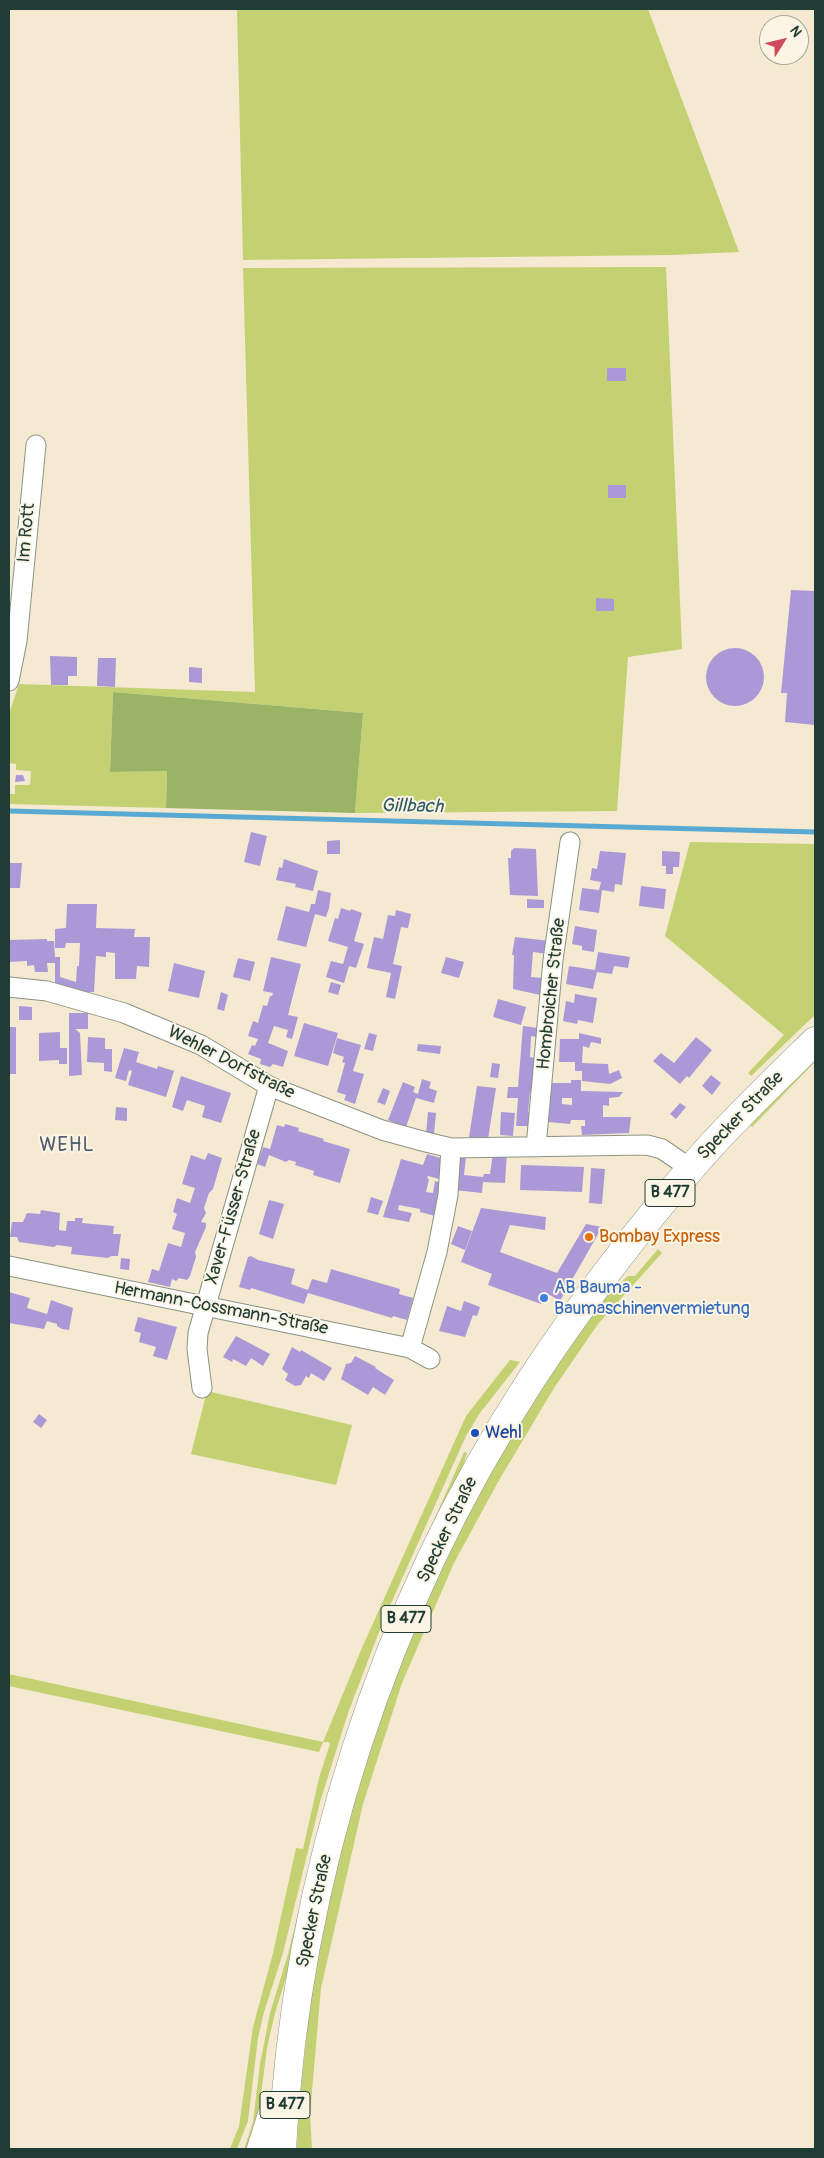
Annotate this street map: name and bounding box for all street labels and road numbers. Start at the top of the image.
street label: Im Rott [14,502,40,564]
street label: Hombroicher Straße [533,917,571,1071]
street label: Wehler Dorfstraße [164,1022,298,1104]
street label: Specker Straße [693,1067,789,1165]
street label: Xaver-Füsser-Straße [202,1127,266,1287]
road number: B 477 [645,1180,695,1206]
street label: Hermann-Cossmann-Straße [112,1278,330,1340]
street label: Specker Straße [413,1474,483,1586]
road number: B 477 [381,1606,431,1632]
street label: Specker Straße [292,1853,338,1969]
road number: B 477 [260,2092,310,2118]

